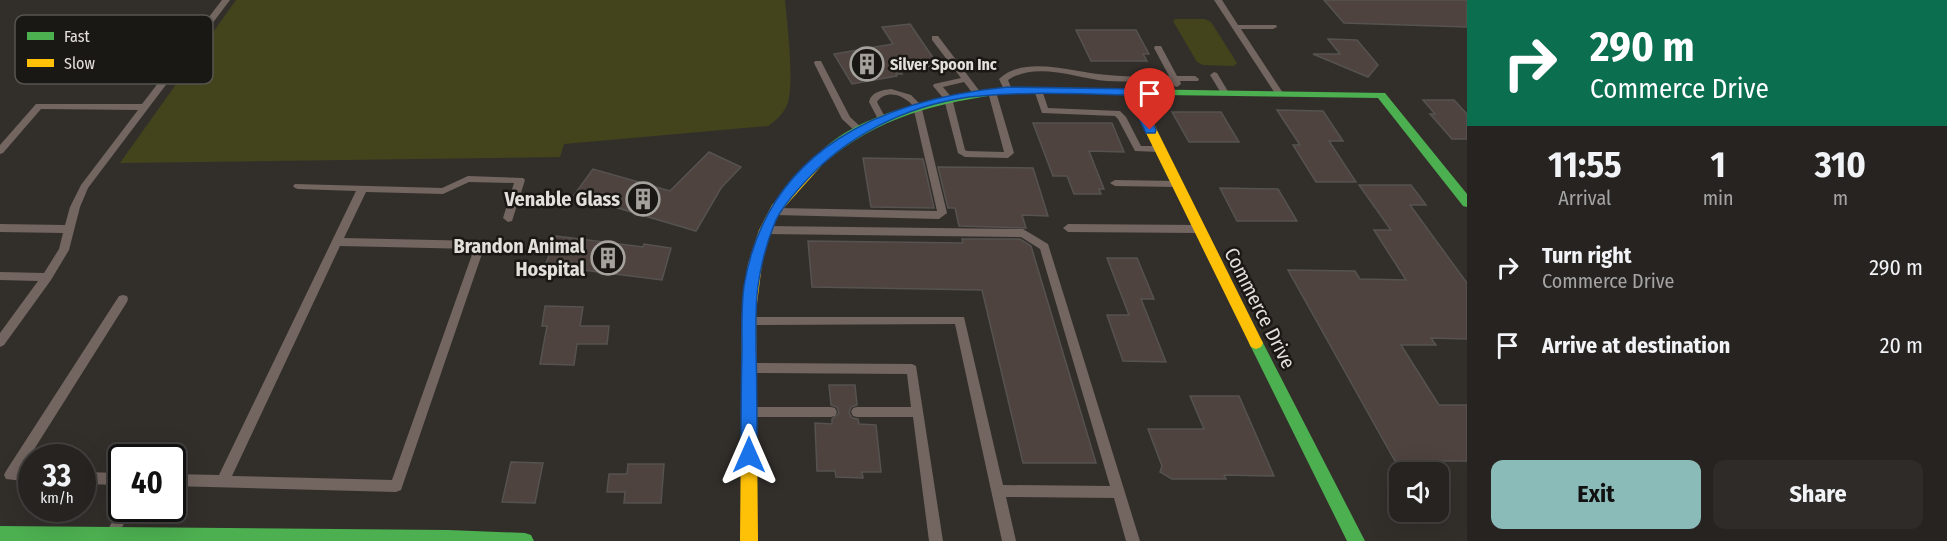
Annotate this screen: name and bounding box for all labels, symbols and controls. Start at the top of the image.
legend [15,15,213,84]
text: 290 m [1590,22,1695,72]
icon: right [1491,24,1569,102]
text: Fast [64,27,91,46]
building icon: Silver Spoon Inc [849,46,885,82]
text: Slow [64,54,95,73]
place label: Silver Spoon Inc [890,55,997,74]
pin [1124,68,1175,130]
text: Commerce Drive [1590,73,1769,105]
icon: arrive [1133,77,1166,110]
text: 11:55 [1548,143,1622,187]
text: 1 [1711,143,1726,187]
text: 310 [1815,143,1866,187]
building icon: Venable Glass [625,181,661,217]
text: Arrival [1558,186,1611,210]
text: min [1703,186,1734,210]
text: m [1833,186,1848,210]
place label: Venable Glass [504,187,620,211]
place label: Brandon Animal Hospital [453,234,586,281]
building icon: Brandon Animal Hospital [590,240,626,276]
text: Turn right [1542,242,1631,269]
street label: Commerce Drive [1219,244,1301,372]
icon: right [1491,251,1524,284]
text: 290 m [1869,254,1923,281]
text: Commerce Drive [1542,269,1674,293]
icon: arrive [1491,329,1524,362]
text: Arrive at destination [1542,332,1730,359]
text: 20 m [1880,332,1923,359]
position arrow [717,423,781,487]
speed limit sign: 40 [108,444,186,522]
text: 33 [43,458,71,494]
button: Exit [1491,460,1701,529]
button: Share [1713,460,1923,529]
map controls [1389,462,1449,522]
button: sound [1389,462,1449,522]
text: km/h [40,489,74,507]

